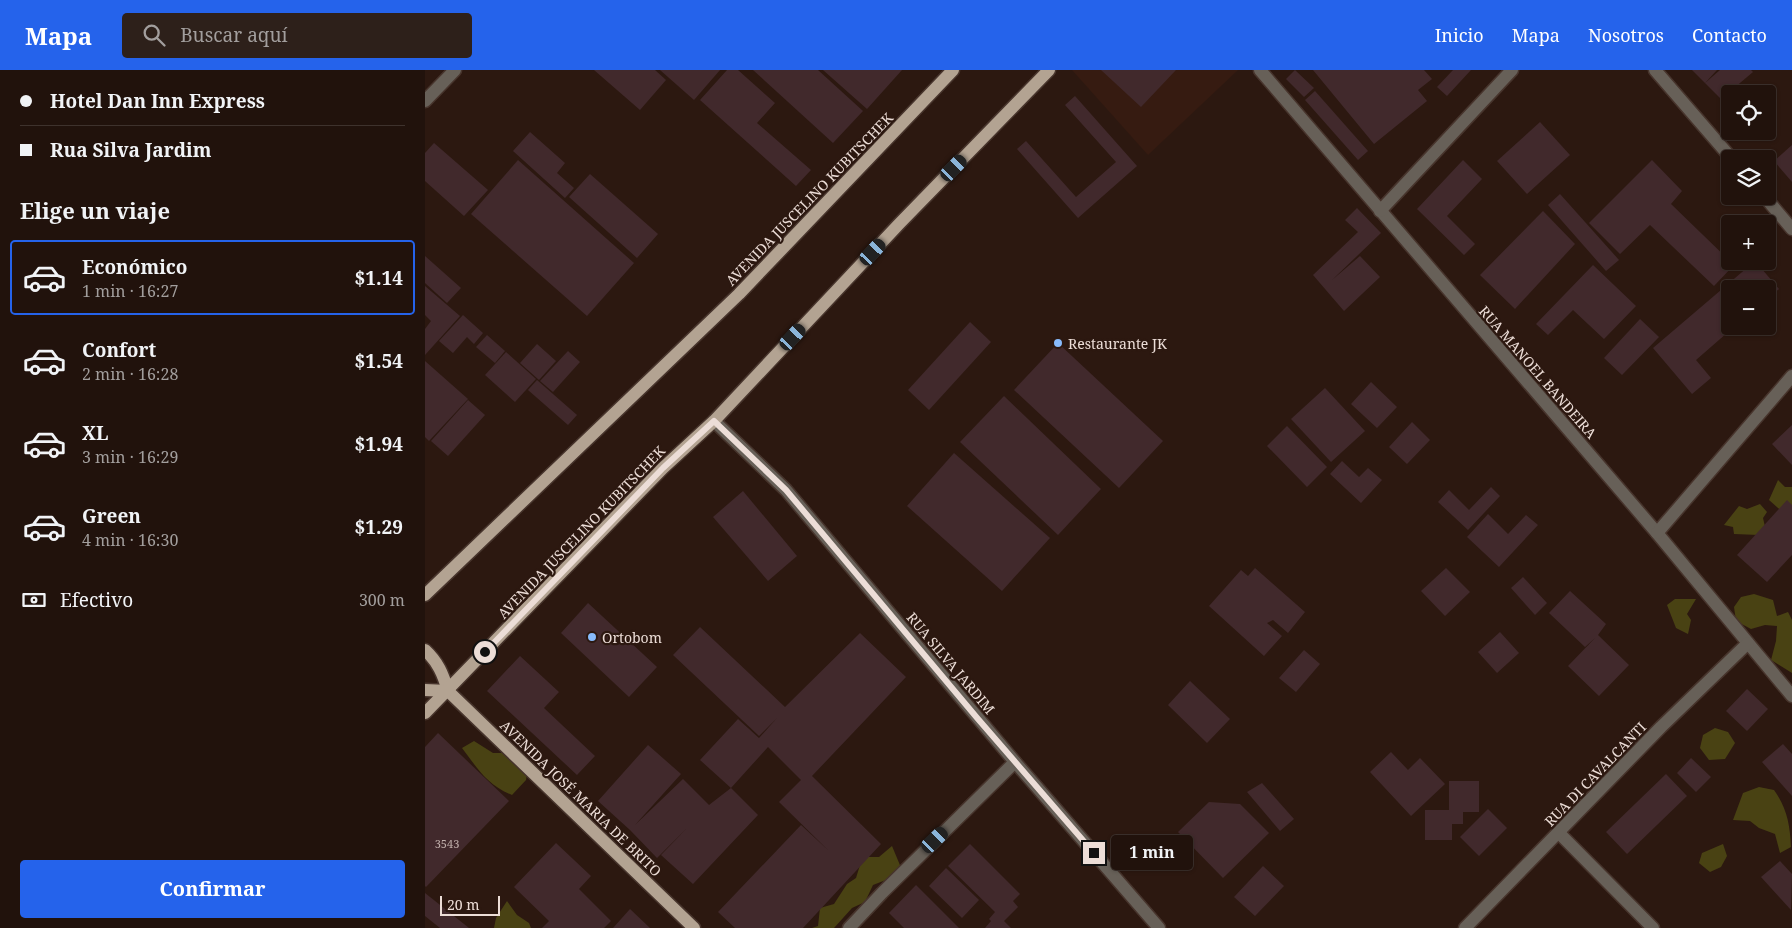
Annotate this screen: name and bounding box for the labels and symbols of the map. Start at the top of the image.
street label: AVENIDA JUSCELINO KUBITSCHEK [721,108,897,289]
car [938,152,969,184]
car [857,236,888,268]
street label: RUA MANOEL BANDEIRA [1475,302,1601,442]
car [777,321,808,353]
place label: Restaurante JK [1068,334,1167,353]
marker: Restaurante JK [1052,337,1064,349]
street label: AVENIDA JUSCELINO KUBITSCHEK [493,441,669,622]
street label: RUA SILVA JARDIM [903,608,999,718]
place label: Ortobom [602,628,662,647]
marker: Ortobom [586,631,598,643]
route start [474,641,496,663]
street label: AVENIDA JOSÉ MARIA DE BRITO [496,716,666,880]
street label: RUA DI CAVALCANTI [1540,718,1650,830]
car [919,824,951,856]
house number: 3543 [435,836,459,851]
callout: 1 min [1111,836,1194,870]
route end [1083,842,1105,864]
scale bar [440,893,500,916]

